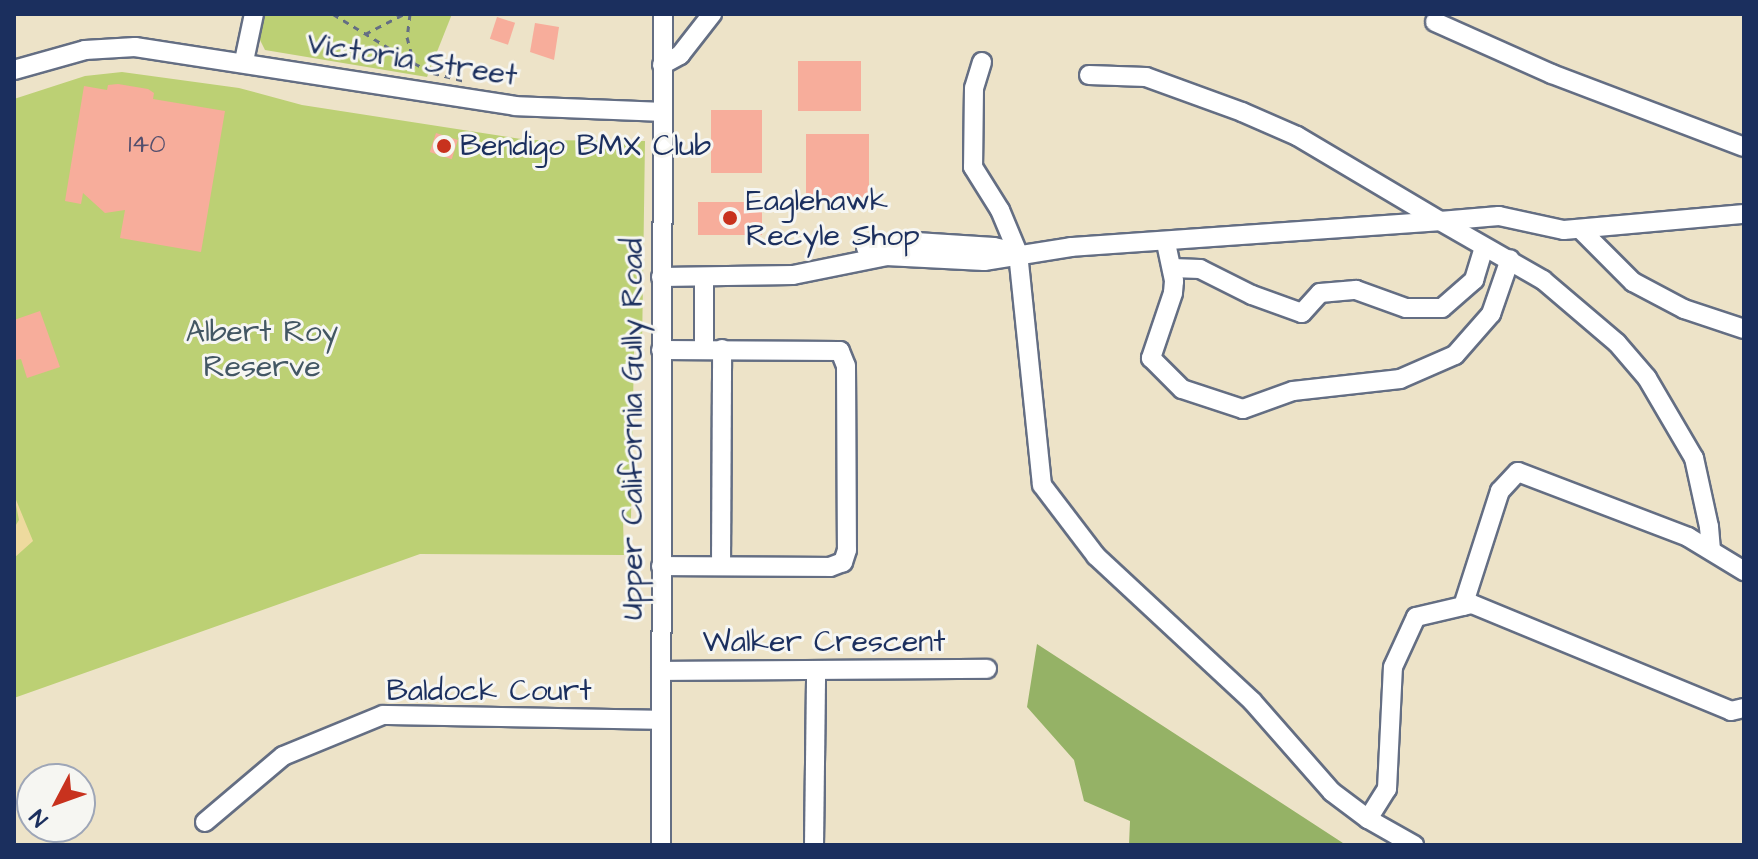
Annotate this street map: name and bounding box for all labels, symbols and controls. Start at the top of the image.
street label: Victoria Street [304,26,520,94]
place label: Bendigo BMX Club [460,128,711,164]
house number: 140 [128,129,166,161]
marker: Bendigo BMX Club [435,137,453,155]
place label: Eaglehawk Recyle Shop [746,183,920,254]
marker: Eaglehawk Recyle Shop [721,209,739,227]
street label: Upper California Gully Road [615,238,651,620]
park label: Albert Roy Reserve [186,314,338,384]
street label: Walker Crescent [703,624,945,660]
street label: Baldock Court [386,673,592,709]
north arrow [16,763,96,843]
text: N [23,802,55,833]

